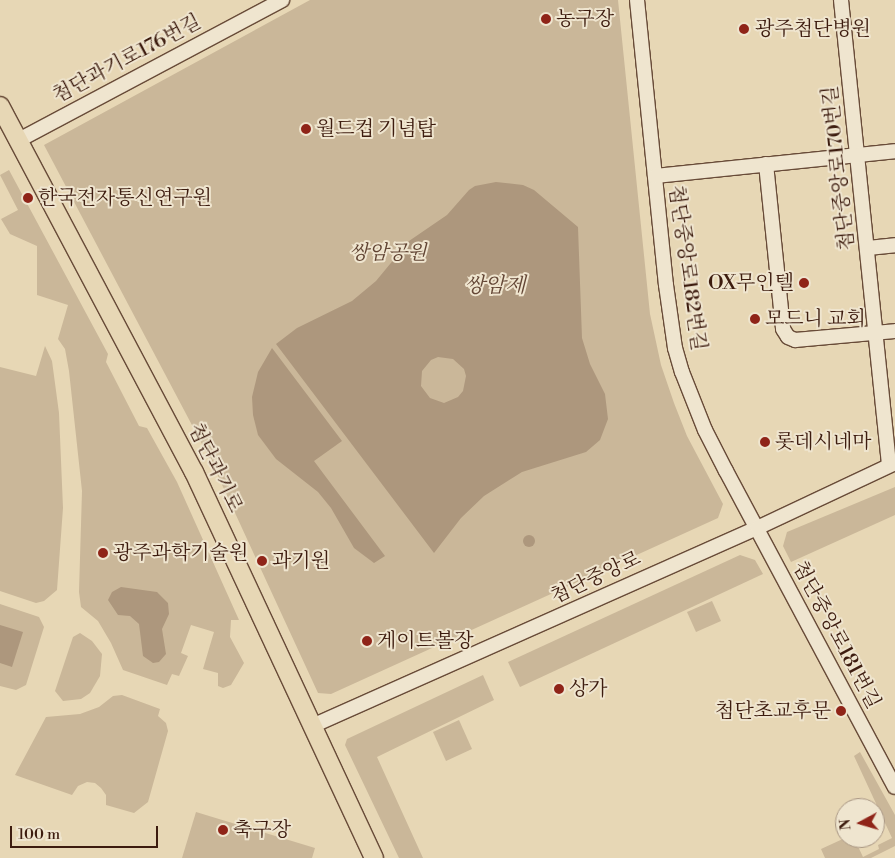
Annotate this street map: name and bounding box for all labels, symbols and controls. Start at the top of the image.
place label: 농구장 [556,7,614,31]
street label: 첨단과기로176번길 [49,10,205,108]
marker: 농구장 [540,13,552,25]
place label: 광주첨단병원 [755,17,871,41]
marker: 광주첨단병원 [737,22,751,36]
street label: 첨단중앙로170번길 [818,84,860,252]
place label: 월드컵 기념탑 [316,117,436,141]
marker: 월드컵 기념탑 [300,123,312,135]
street label: 첨단중앙로182번길 [663,184,711,352]
place label: 한국전자통신연구원 [38,186,212,210]
marker: 한국전자통신연구원 [22,192,34,204]
park label: 쌍암공원 [349,241,427,265]
place label: OX무인텔 [708,271,794,295]
water label: 쌍암제 [465,273,525,299]
marker: OX무인텔 [798,277,810,289]
place label: 모드니 교회 [765,307,866,331]
marker: 모드니 교회 [749,313,761,325]
street label: 첨단과기로 [183,419,247,517]
place label: 롯데시네마 [775,430,872,454]
marker: 롯데시네마 [759,436,771,448]
place label: 광주과학기술원 [113,541,248,565]
marker: 광주과학기술원 [97,547,109,559]
street label: 첨단중앙로 [547,547,645,609]
place label: 과기원 [272,549,330,573]
marker: 과기원 [256,555,268,567]
street label: 첨단중앙로181번길 [787,557,885,713]
place label: 게이트볼장 [377,629,474,653]
marker: 게이트볼장 [361,635,373,647]
place label: 상가 [569,677,608,701]
marker: 상가 [553,683,565,695]
place label: 첨단초교후문 [715,699,831,723]
marker: 첨단초교후문 [835,705,847,717]
north arrow [835,798,885,848]
scale bar [12,816,160,848]
place label: 축구장 [233,818,291,842]
text: N [837,818,856,831]
marker: 축구장 [217,824,229,836]
text: 100 m [18,825,60,844]

